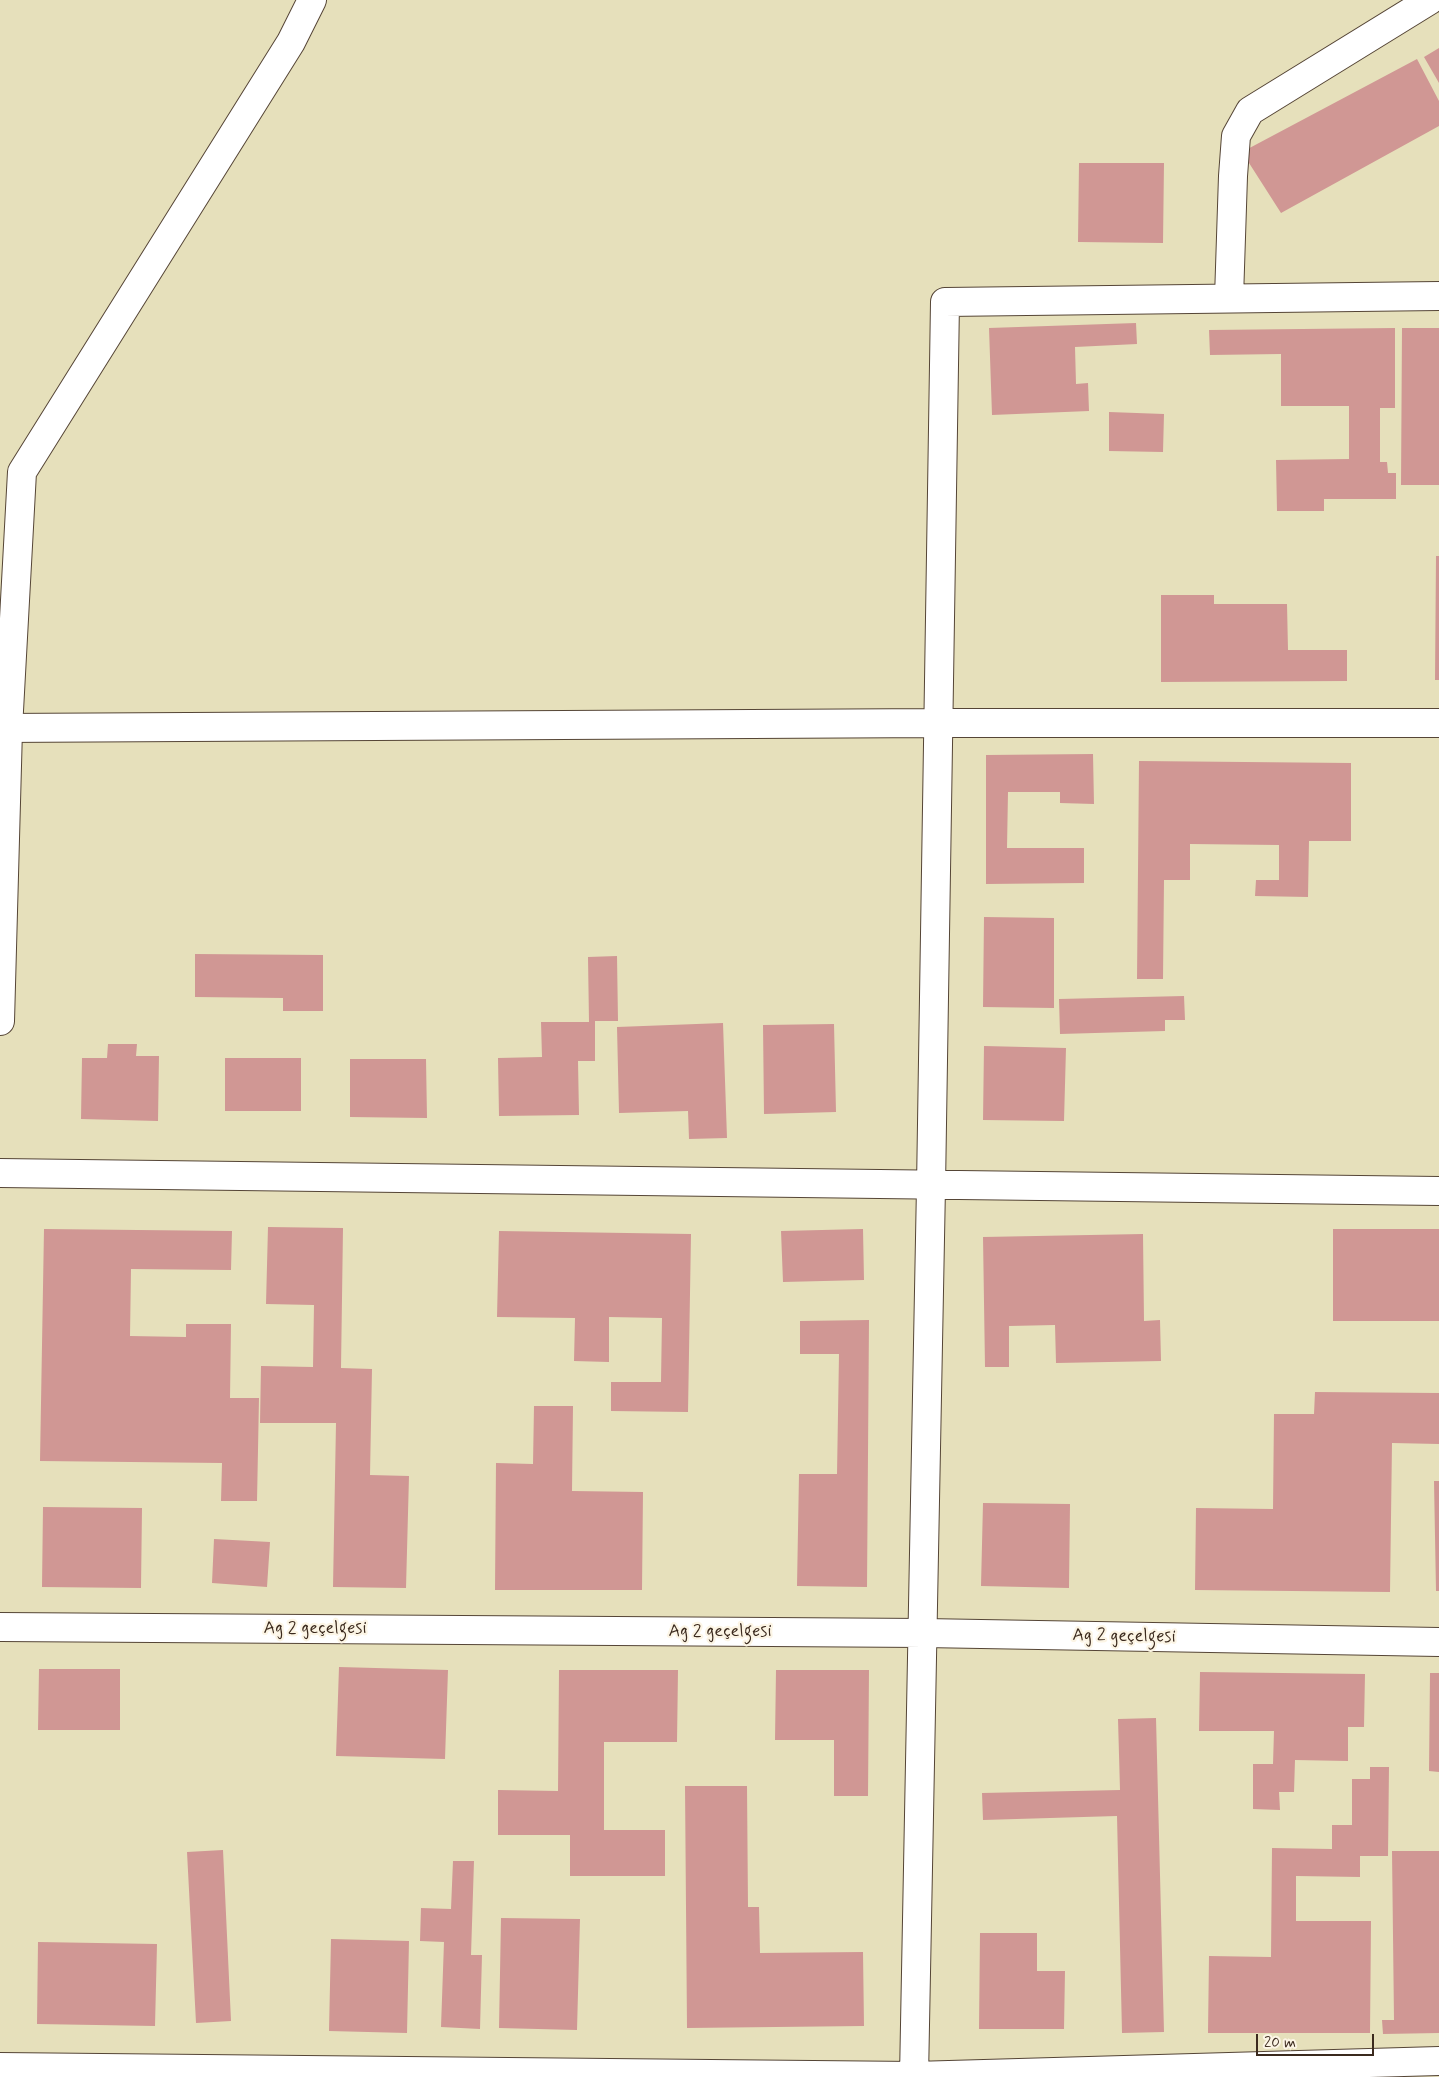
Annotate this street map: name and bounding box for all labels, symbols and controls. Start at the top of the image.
street label: Ag 2 geçelgesi [263,1618,367,1640]
street label: Ag 2 geçelgesi [668,1621,772,1643]
street label: Ag 2 geçelgesi [1072,1625,1176,1649]
scale bar [1259,2024,1376,2056]
text: 20 m [1264,2033,1296,2053]

